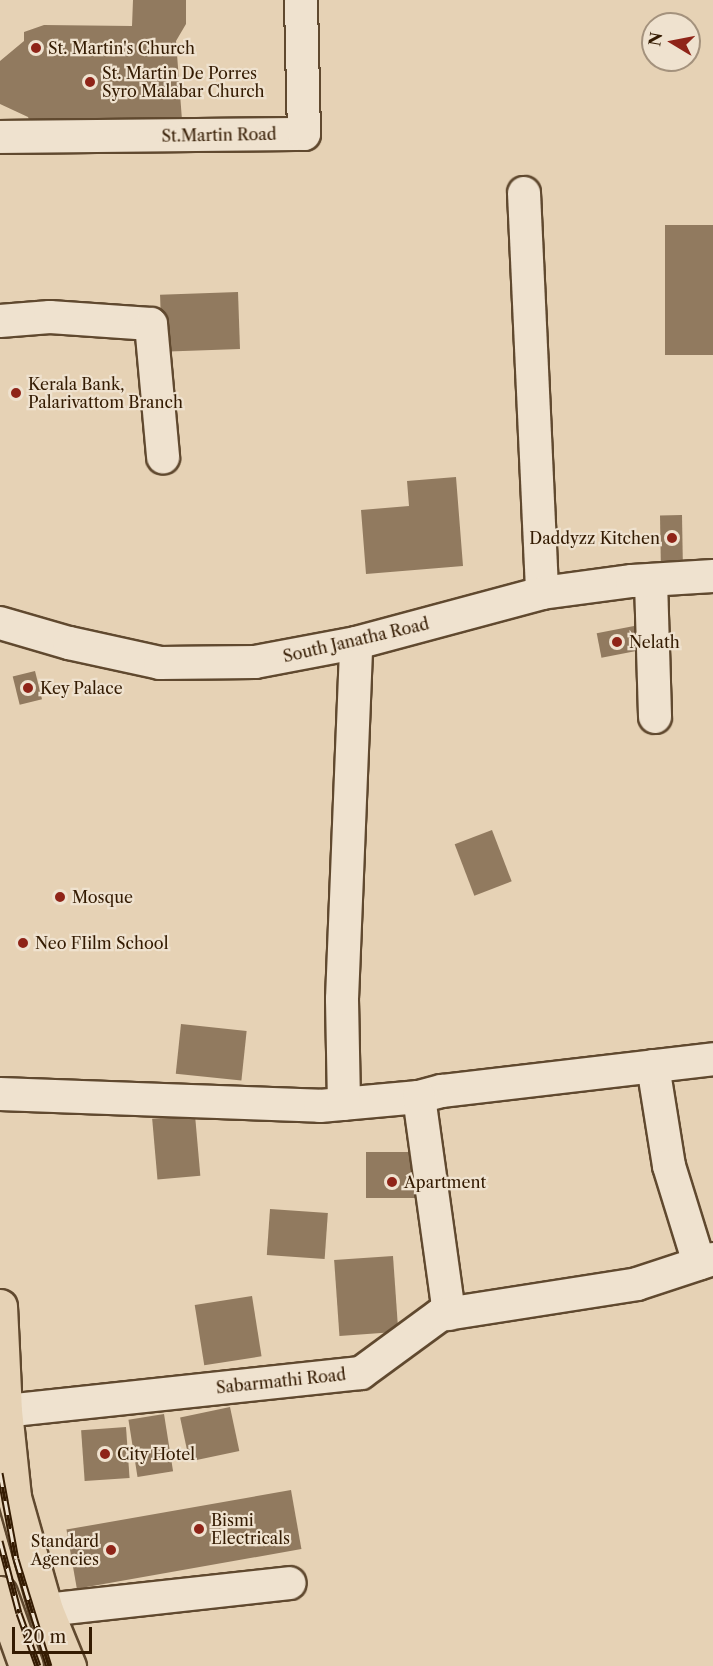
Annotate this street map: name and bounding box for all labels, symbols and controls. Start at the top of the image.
north arrow [641,12,701,72]
text: N [644,31,666,48]
place label: St. Martin's Church [48,38,195,58]
marker: St. Martin's Church [29,41,43,55]
place label: St. Martin De Porres Syro Malabar Church [102,63,265,101]
marker: St. Martin De Porres Syro Malabar Church [83,75,97,89]
street label: St.Martin Road [161,124,277,146]
place label: Kerala Bank, Palarivattom Branch [28,374,183,412]
marker: Kerala Bank, Palarivattom Branch [9,386,23,400]
place label: Daddyzz Kitchen [529,528,660,548]
marker: Daddyzz Kitchen [665,531,679,545]
street label: South Janatha Road [281,614,431,666]
place label: Nelath [629,632,680,652]
marker: Nelath [610,635,624,649]
place label: Key Palace [40,678,123,698]
marker: Key Palace [21,681,35,695]
place label: Mosque [72,887,133,907]
marker: Mosque [53,890,67,904]
place label: Neo FIilm School [35,933,168,953]
marker: Neo FIilm School [16,936,30,950]
place label: Apartment [404,1172,486,1192]
marker: Apartment [385,1175,399,1189]
street label: Sabarmathi Road [215,1365,347,1397]
place label: City Hotel [117,1444,196,1464]
marker: City Hotel [98,1447,112,1461]
place label: Bismi Electricals [211,1510,290,1548]
marker: Bismi Electricals [192,1522,206,1536]
place label: Standard Agencies [31,1531,99,1569]
marker: Standard Agencies [104,1543,118,1557]
scale bar [15,1615,94,1653]
text: 20 m [23,1626,66,1648]

